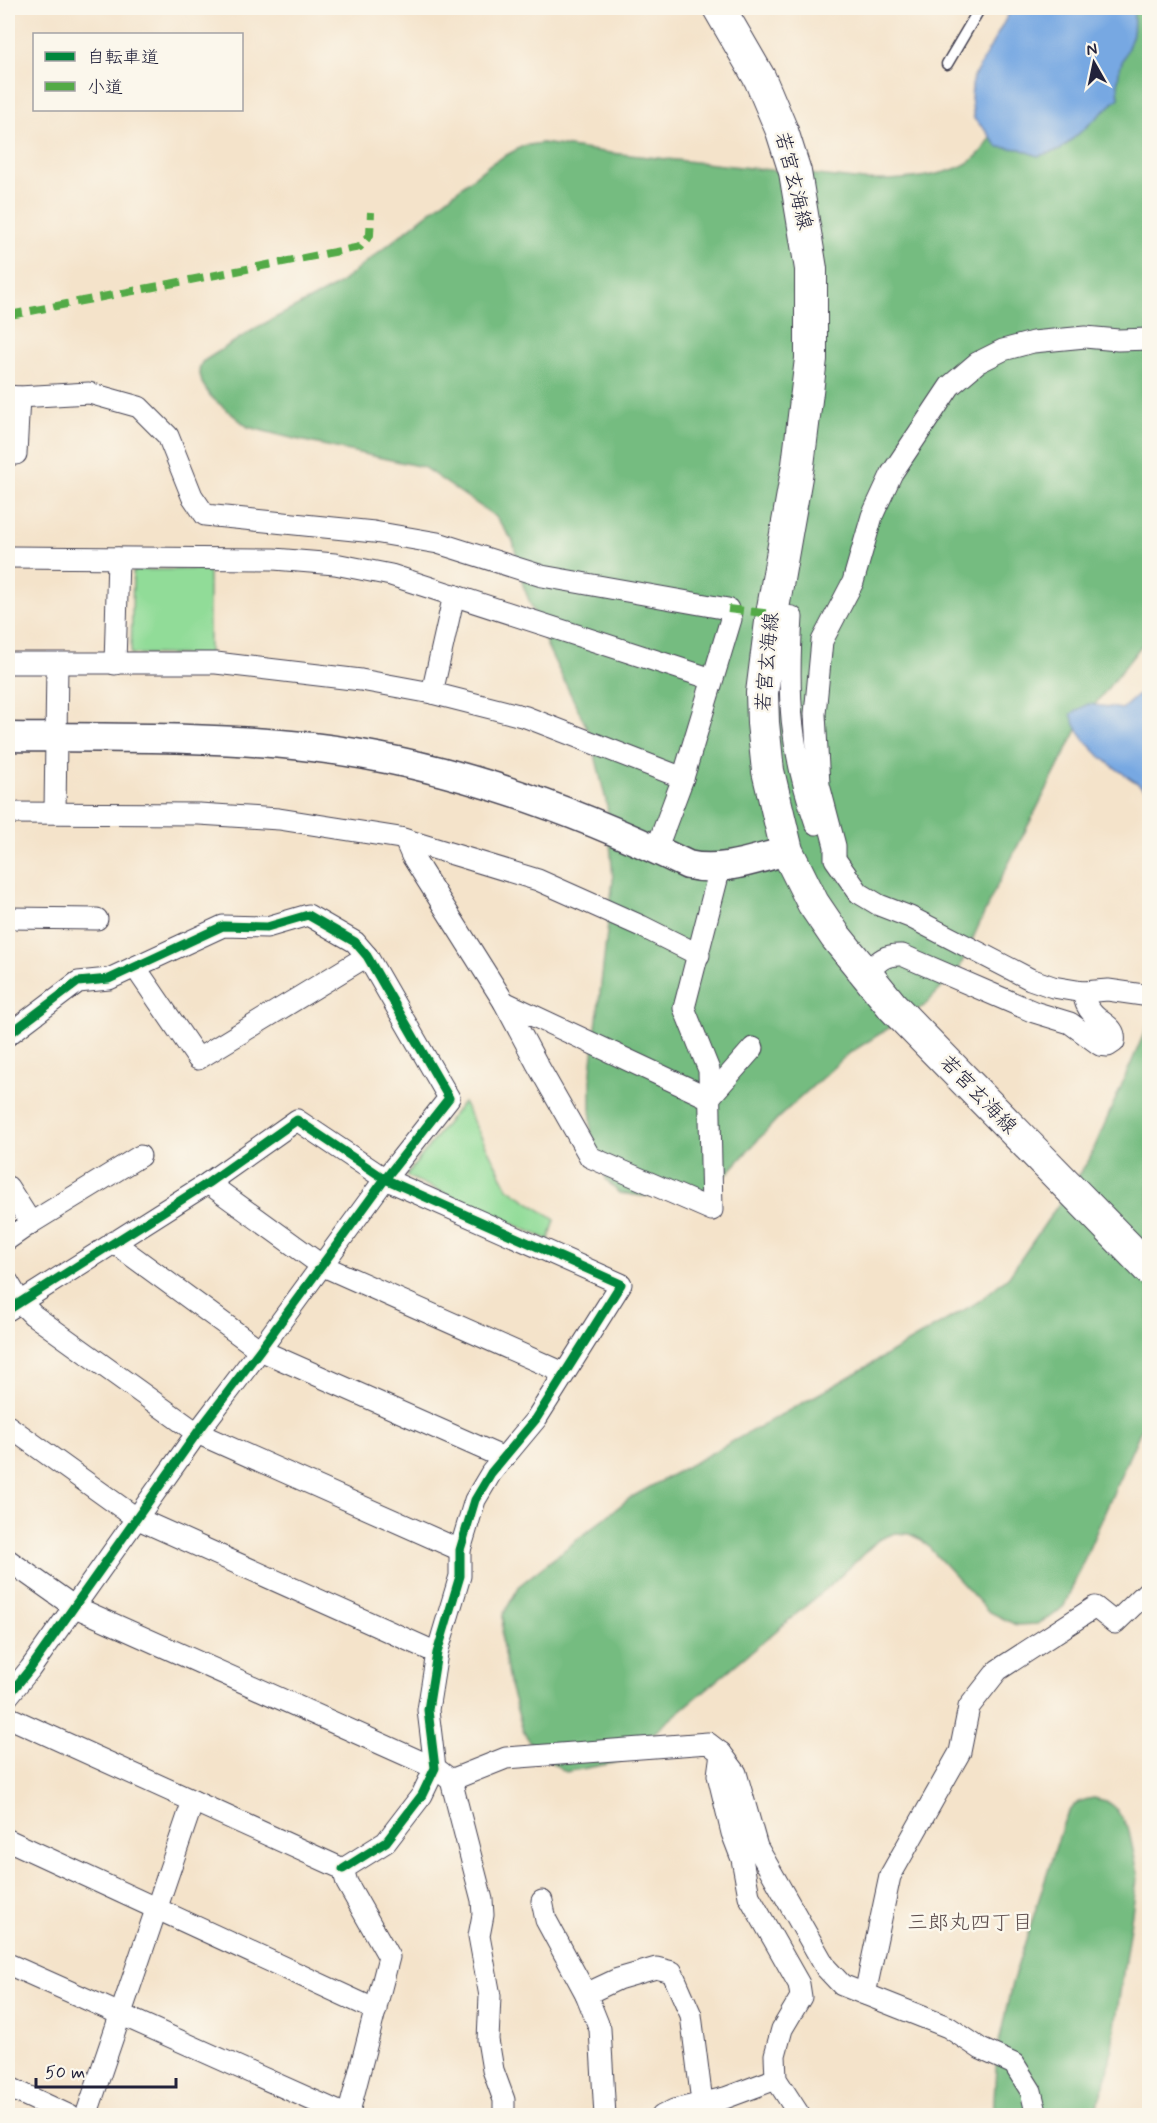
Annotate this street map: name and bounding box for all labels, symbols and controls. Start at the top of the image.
legend [33,33,243,111]
north arrow [1064,33,1124,93]
text: N [1085,38,1099,61]
text: 自転車道 [87,46,159,70]
text: 小道 [87,76,123,100]
street label: 若宮玄海線 [768,129,818,233]
street label: 若宮玄海線 [750,611,786,713]
street label: 若宮玄海線 [934,1050,1022,1140]
district label: 三郎丸四丁目 [907,1909,1033,1937]
scale bar [36,2051,176,2089]
text: 50 m [45,2061,85,2085]

